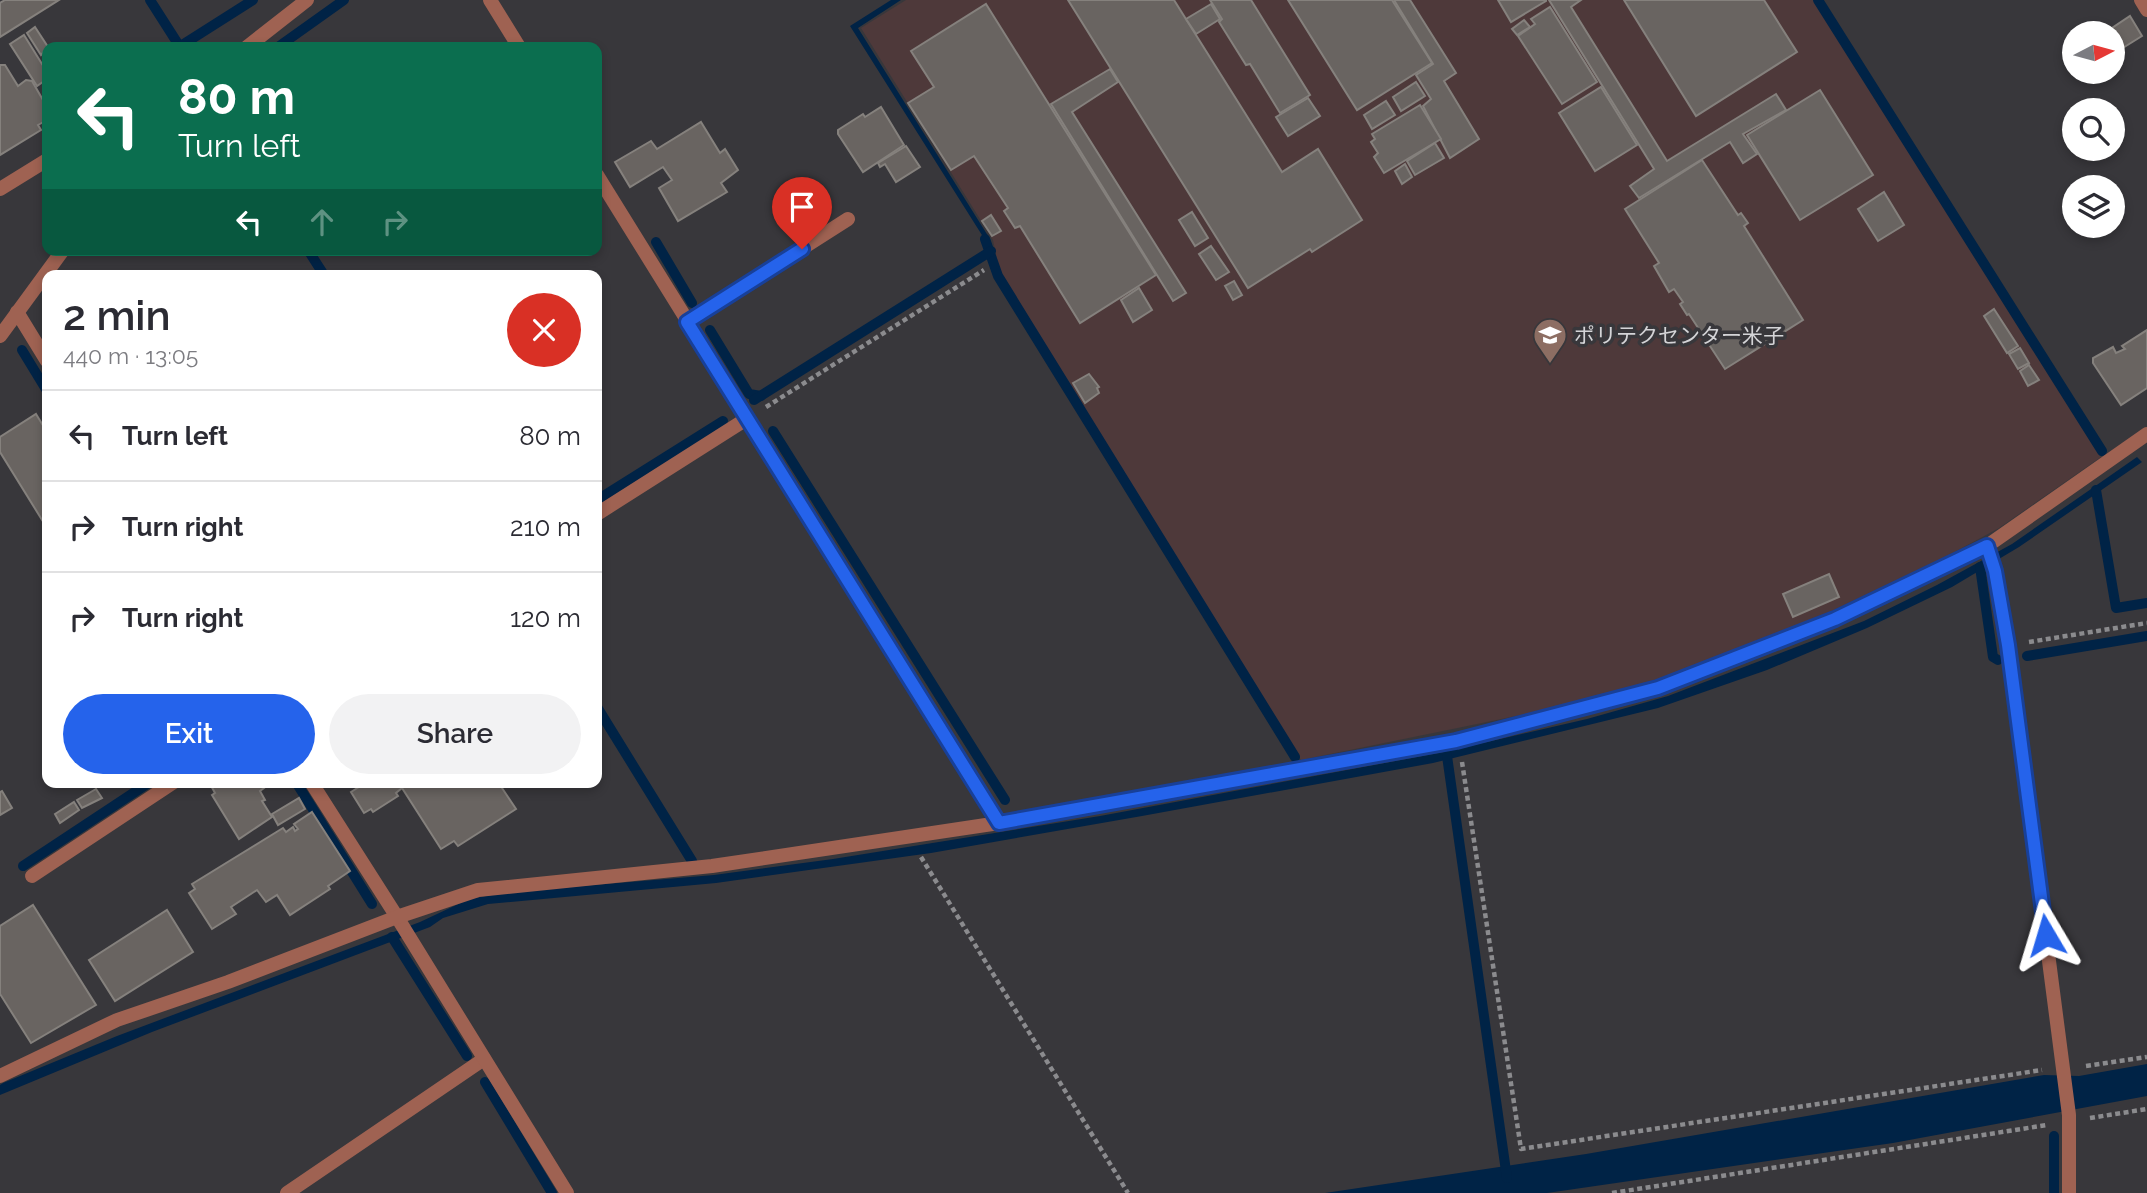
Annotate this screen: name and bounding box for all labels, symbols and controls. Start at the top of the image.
north arrow [2062,21,2124,84]
map controls [2062,21,2125,238]
text: 80 m [178,68,295,125]
icon: left [63,70,154,161]
button: search [2062,98,2125,161]
text: Turn left [178,127,300,164]
button: layers [2062,175,2125,238]
pin [772,177,832,249]
icon: arrive [783,188,821,226]
icon: left [230,203,268,241]
icon: ahead [303,203,341,241]
icon: right [376,203,414,241]
text: 2 min [63,291,171,340]
button: close [507,293,581,367]
school or university icon: ポリテクセンター米子 [1531,316,1569,365]
place label: ポリテクセンター米子 [1574,323,1784,348]
text: 440 m · 13:05 [63,342,198,369]
icon: left [63,417,101,455]
text: Turn left [122,421,228,451]
text: 80 m [519,421,581,451]
icon: right [63,508,101,546]
text: Turn right [122,512,243,542]
text: 210 m [510,512,581,542]
icon: right [63,599,101,637]
text: Turn right [122,603,243,633]
text: 120 m [510,603,581,633]
button: Exit [63,694,315,774]
button: Share [329,694,581,774]
position arrow [2009,898,2083,972]

